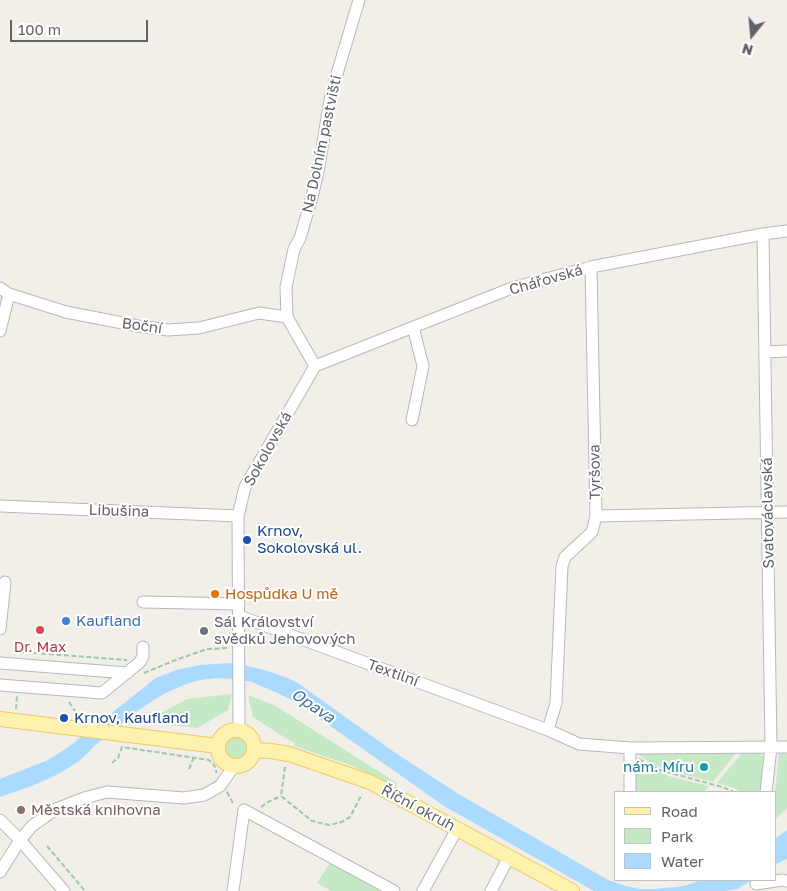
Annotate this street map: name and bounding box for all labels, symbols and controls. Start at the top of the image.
scale bar [12,10,150,42]
north arrow [727,10,777,60]
text: 100 m [18,20,61,38]
text: N [740,40,755,60]
street label: Na Dolním pastvišti [299,73,345,215]
street label: Chářovská [507,261,585,299]
street label: Boční [121,314,163,338]
street label: Sokolovská [240,409,296,489]
street label: Tyršova [586,444,604,500]
street label: Svatováclavská [758,457,778,569]
street label: Libušina [88,501,150,521]
place label: Krnov, Sokolovská ul. [257,522,362,557]
marker: Krnov, Sokolovská ul. [241,534,253,546]
place label: Hospůdka U mě [225,585,338,603]
marker: Hospůdka U mě [209,588,221,600]
place label: Kaufland [76,612,141,630]
place label: Sál Království svědků Jehovových [214,613,355,648]
marker: Kaufland [60,615,72,627]
marker: Dr. Max [34,624,46,636]
marker: Sál Království svědků Jehovových [198,625,210,637]
place label: Dr. Max [14,638,66,656]
street label: Textilní [365,655,421,691]
water label: Opava [288,685,338,727]
place label: Krnov, Kaufland [74,709,189,727]
marker: Krnov, Kaufland [58,712,70,724]
place label: nám. Míru [623,758,694,776]
marker: nám. Míru [698,761,710,773]
street label: Říční okruh [378,781,458,835]
legend [614,791,777,881]
place label: Městská knihovna [31,801,161,819]
text: Road [661,802,698,820]
marker: Městská knihovna [15,804,27,816]
text: Park [661,827,693,845]
text: Water [661,852,704,870]

